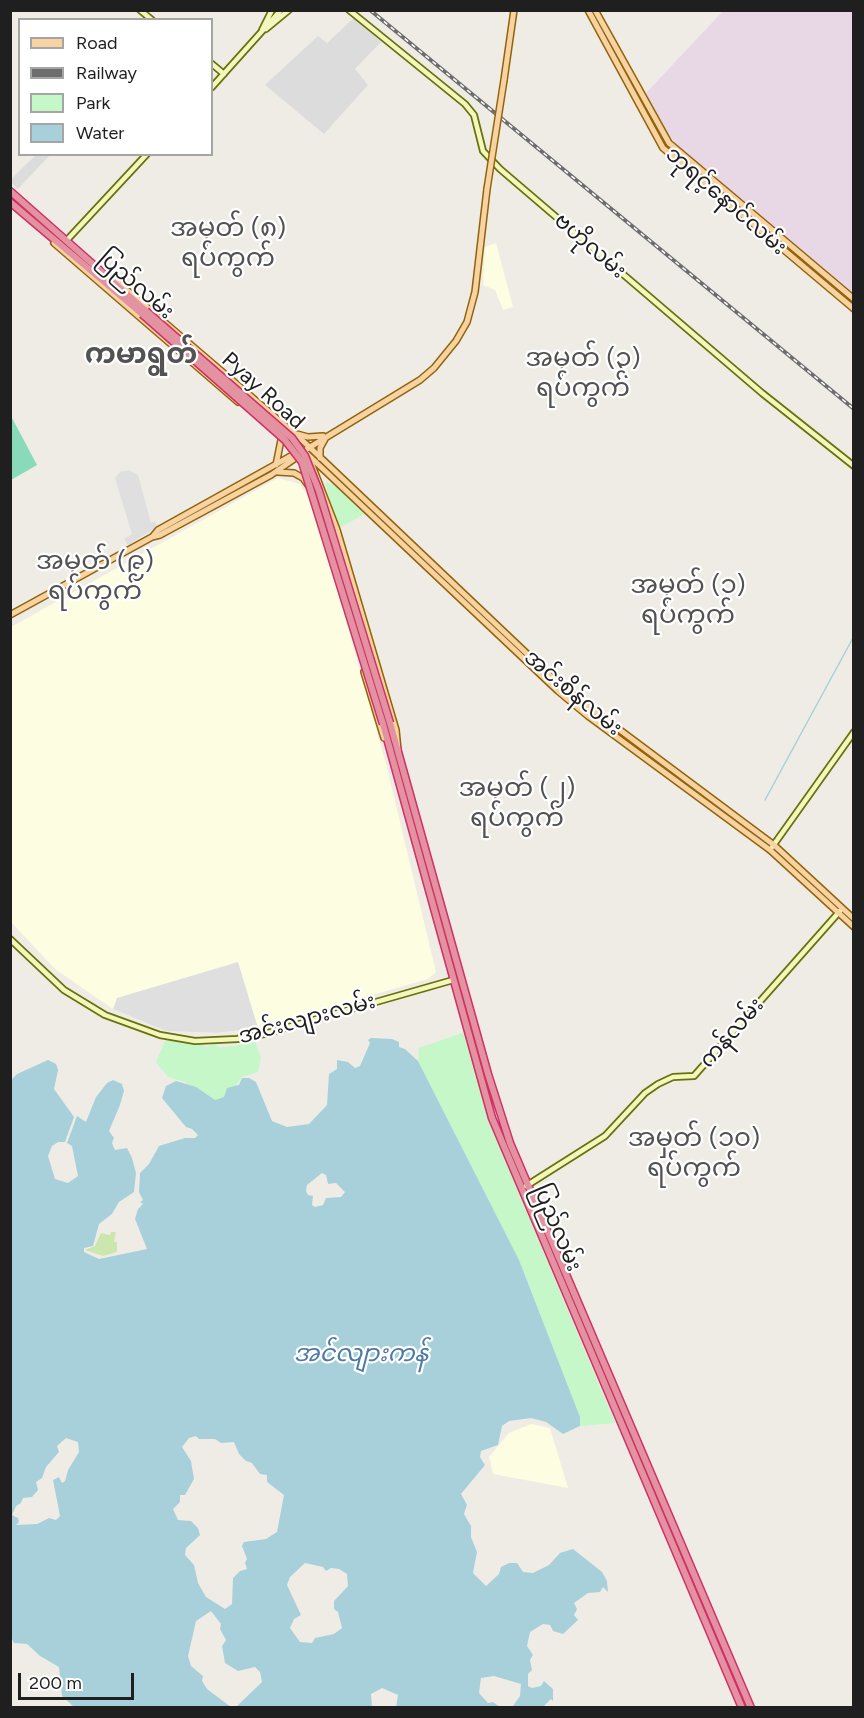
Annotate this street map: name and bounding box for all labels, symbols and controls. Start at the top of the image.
legend [18,18,213,156]
text: Road [76,32,117,54]
text: Railway [76,62,137,84]
text: Park [76,92,110,114]
text: Water [76,122,124,144]
street label: ဘုရင့်နောင်လမ်း [660,141,792,261]
street label: ဗဟိုလမ်း [549,208,631,284]
district label: အမှတ် (၈) ရပ်ကွက် [170,212,286,274]
street label: ပြည်လမ်း [93,245,179,325]
district label: ကမာရွတ် [85,338,197,372]
district label: အမှတ် (၃) ရပ်ကွက် [525,342,641,404]
street label: Pyay Road [216,347,310,435]
district label: အမှတ် (၉) ရပ်ကွက် [36,545,154,606]
district label: အမှတ် (၁) ရပ်ကွက် [630,569,746,630]
street label: အင်းစိန်လမ်း [519,644,627,742]
district label: အမှတ် (၂) ရပ်ကွက် [459,772,575,834]
street label: အင်းလျားလမ်း [236,988,378,1050]
street label: ကန်လမ်း [694,992,770,1074]
district label: အမှတ် (၁၀) ရပ်ကွက် [628,1122,760,1184]
street label: ပြည်လမ်း [527,1181,587,1275]
water label: အင်လျားကန် [294,1340,428,1368]
scale bar [21,1661,136,1699]
text: 200 m [29,1672,82,1694]

